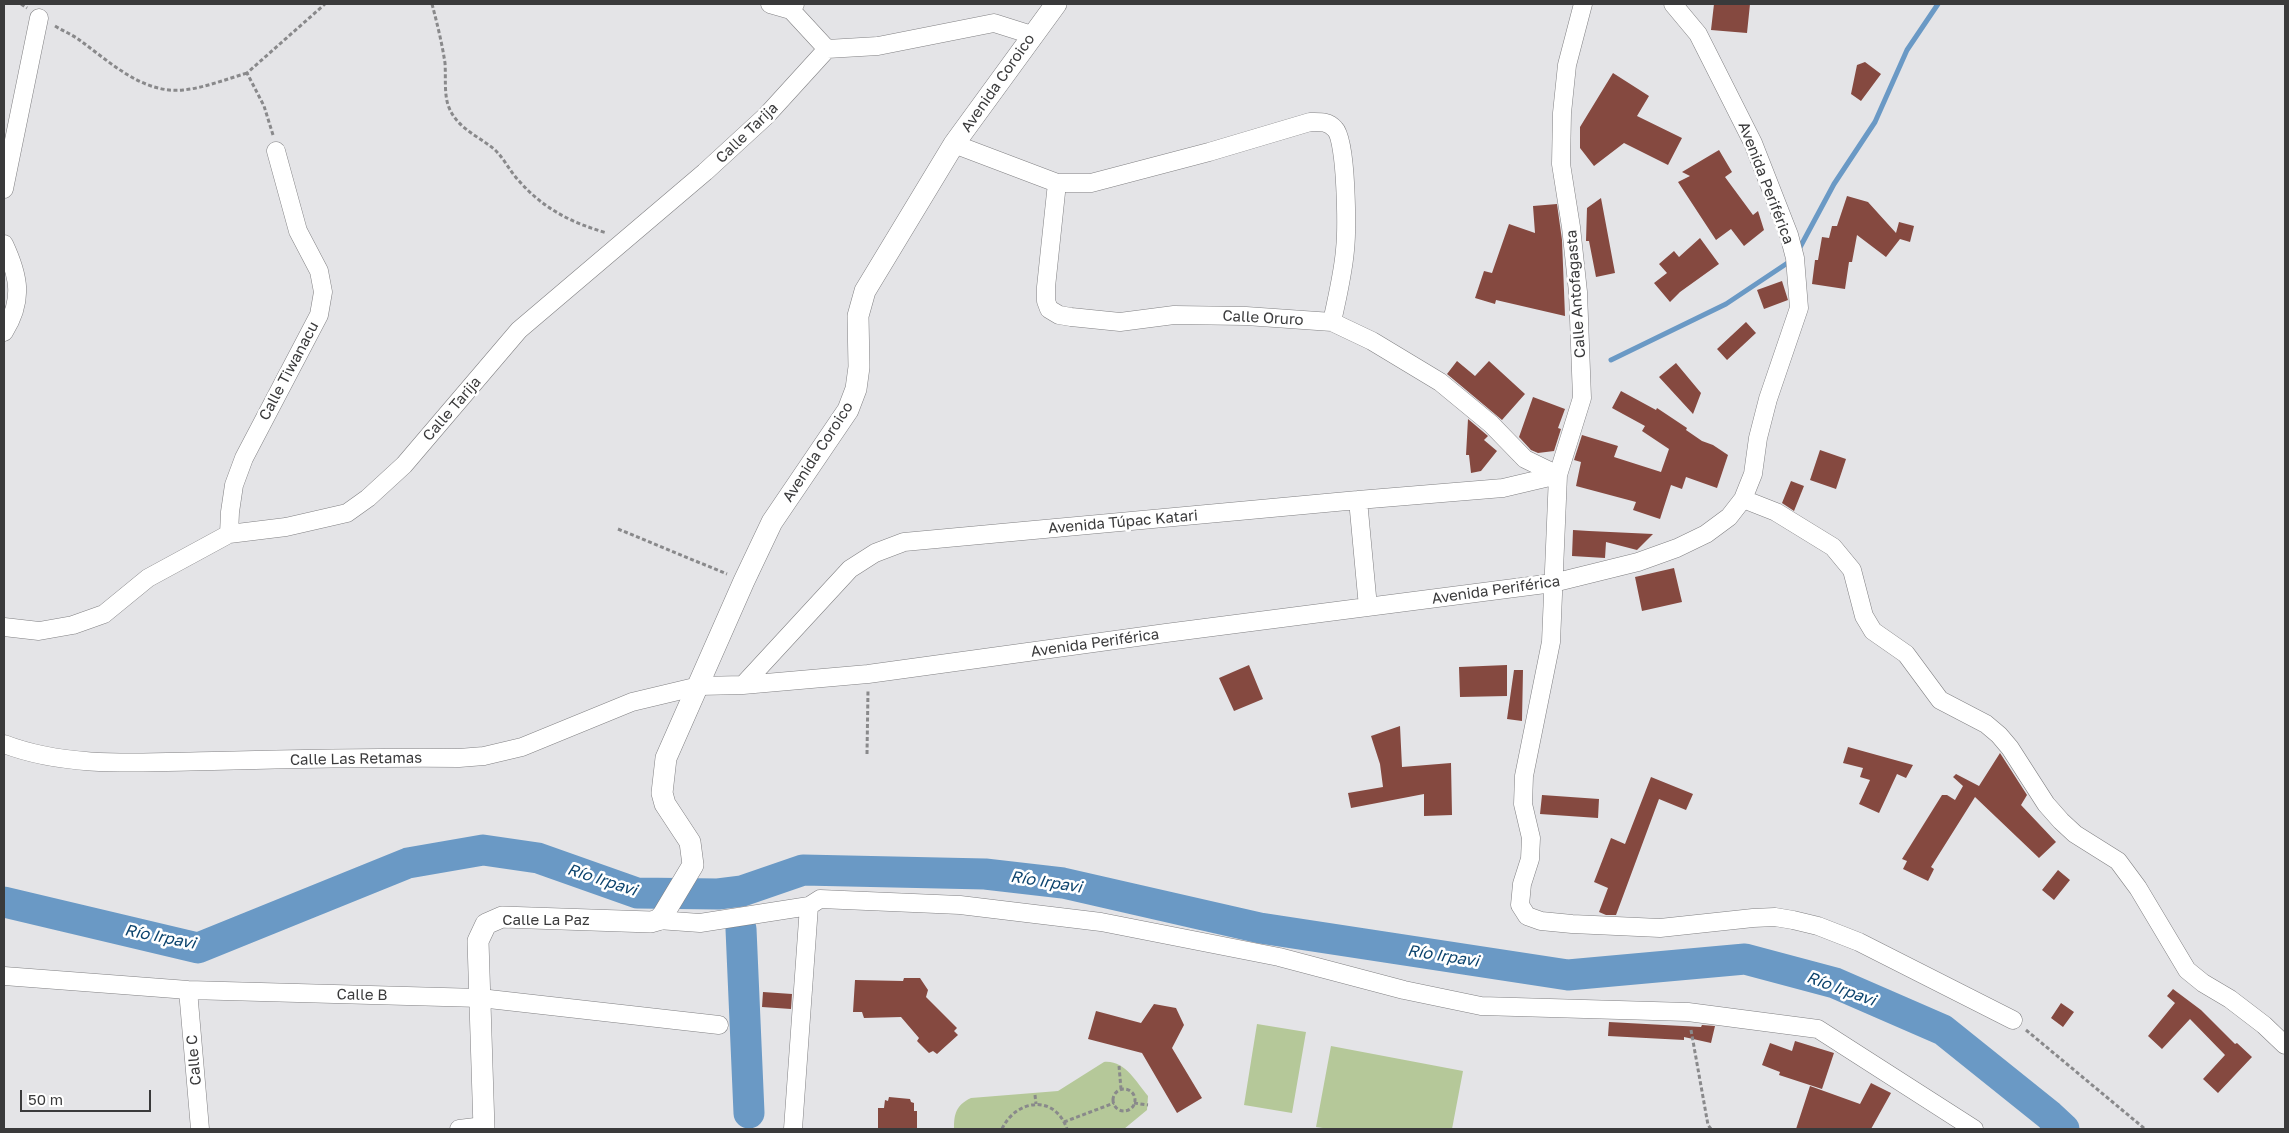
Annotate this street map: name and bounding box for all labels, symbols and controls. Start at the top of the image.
street label: Avenida Coroico [957,30,1039,136]
street label: Calle Tarija [712,99,782,167]
street label: Avenida Periférica [1734,119,1798,247]
street label: Calle Antofagasta [1563,229,1589,359]
street label: Calle Oruro [1222,307,1304,329]
street label: Calle Tiwanacu [255,319,323,423]
street label: Calle Tarija [419,373,485,445]
street label: Avenida Coroico [779,399,857,505]
street label: Avenida Túpac Katari [1047,506,1199,538]
street label: Avenida Periférica [1431,572,1561,608]
street label: Avenida Periférica [1030,625,1160,661]
street label: Calle Las Retamas [290,749,422,769]
water label: Río Irpavi [565,860,639,900]
water label: Río Irpavi [1009,867,1083,897]
street label: Calle La Paz [502,911,590,929]
water label: Río Irpavi [123,921,197,953]
water label: Río Irpavi [1406,941,1480,971]
water label: Río Irpavi [1804,968,1878,1010]
street label: Calle B [337,986,387,1004]
street label: Calle C [183,1034,205,1086]
scale bar [22,1080,154,1112]
text: 50 m [28,1090,63,1108]

